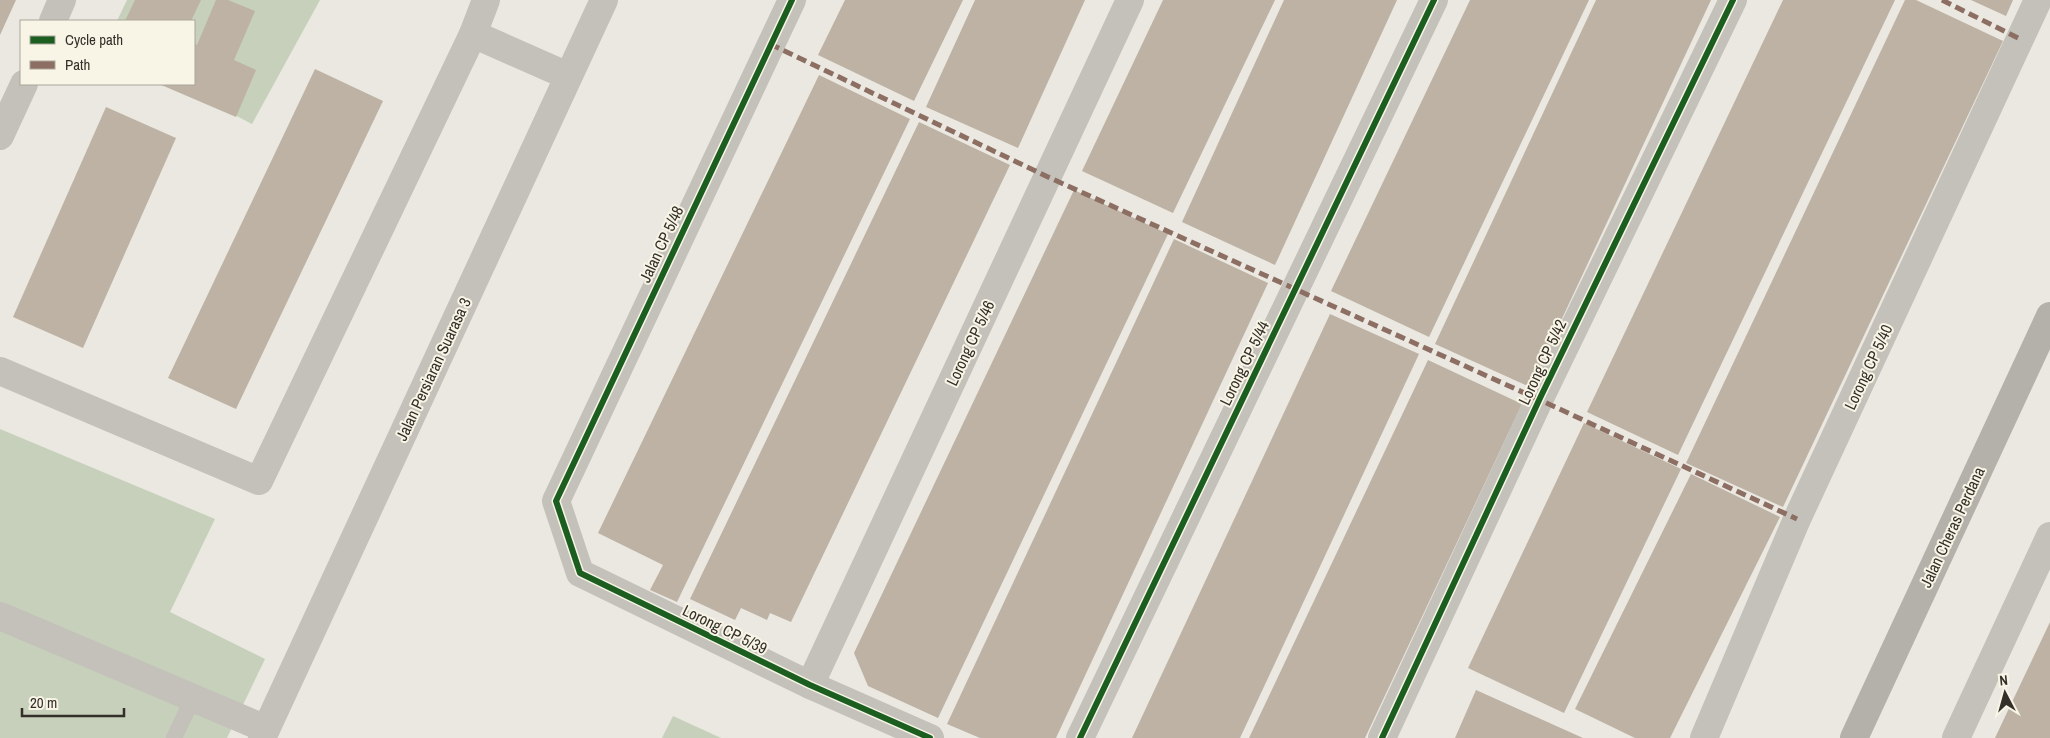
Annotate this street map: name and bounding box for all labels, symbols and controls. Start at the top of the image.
legend [20,20,195,85]
text: Cycle path [65,29,123,50]
text: Path [65,54,90,75]
street label: Jalan CP 5/48 [634,202,688,286]
street label: Jalan Persiaran Suarasa 3 [390,294,476,444]
street label: Lorong CP 5/46 [941,297,999,389]
street label: Lorong CP 5/42 [1513,316,1571,408]
street label: Lorong CP 5/44 [1214,317,1274,409]
street label: Lorong CP 5/40 [1839,321,1897,413]
street label: Jalan Cheras Perdana [1914,463,1990,591]
street label: Lorong CP 5/39 [679,599,771,659]
north arrow [1980,668,2030,718]
text: N [1999,671,2009,689]
scale bar [22,686,125,718]
text: 20 m [30,692,57,713]

